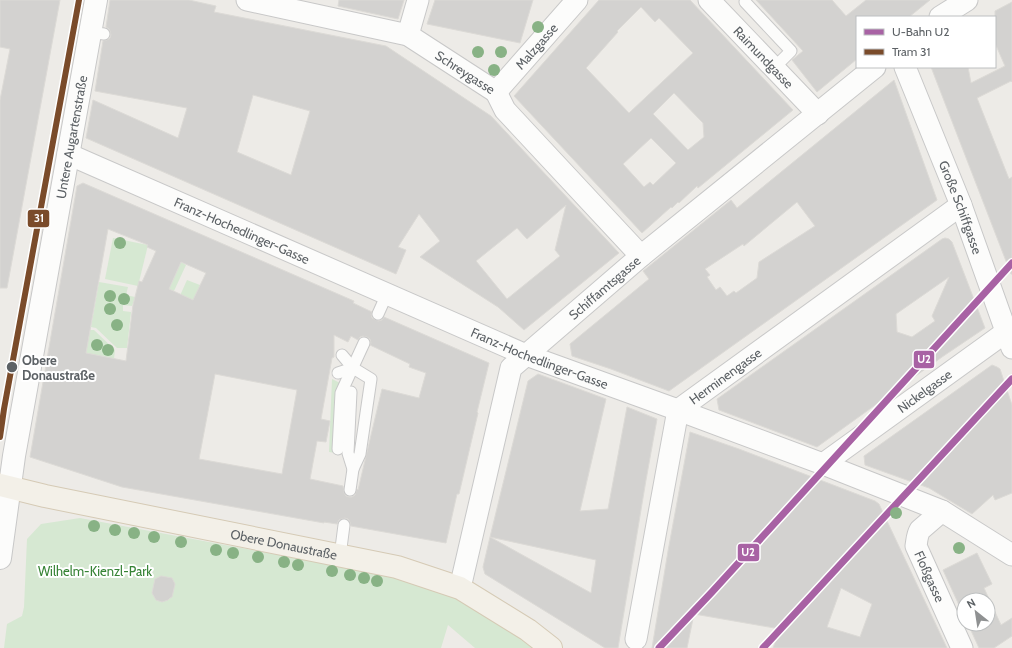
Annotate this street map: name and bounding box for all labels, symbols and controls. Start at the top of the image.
legend [856,16,996,68]
street label: Malzgasse [512,20,561,73]
street label: Raimundgasse [730,23,797,92]
text: U-Bahn U2 [892,24,950,39]
text: Tram 31 [892,44,930,59]
street label: Schreygasse [432,47,498,97]
street label: Untere Augartenstraße [52,74,90,200]
street label: Große Schiffgasse [936,158,986,257]
street label: Franz-Hochedlinger-Gasse [172,194,312,267]
line badge: 31 [27,209,50,228]
text: 31 [34,211,44,225]
street label: Schiffamtsgasse [565,252,644,323]
street label: Franz-Hochedlinger-Gasse [468,324,611,392]
street label: Herminengasse [686,344,765,407]
line badge: U2 [913,350,935,369]
place label: Obere Donaustraße [22,352,95,383]
text: U2 [917,352,931,366]
marker: Obere Donaustraße [5,360,19,374]
street label: Nickelgasse [894,366,955,416]
street label: Obere Donaustraße [229,526,339,563]
line badge: U2 [737,543,760,562]
text: U2 [741,545,755,559]
street label: Floßgasse [911,548,948,605]
park label: Wilhelm-Kienzl-Park [38,563,152,579]
north arrow [956,592,996,632]
text: N [964,595,978,611]

